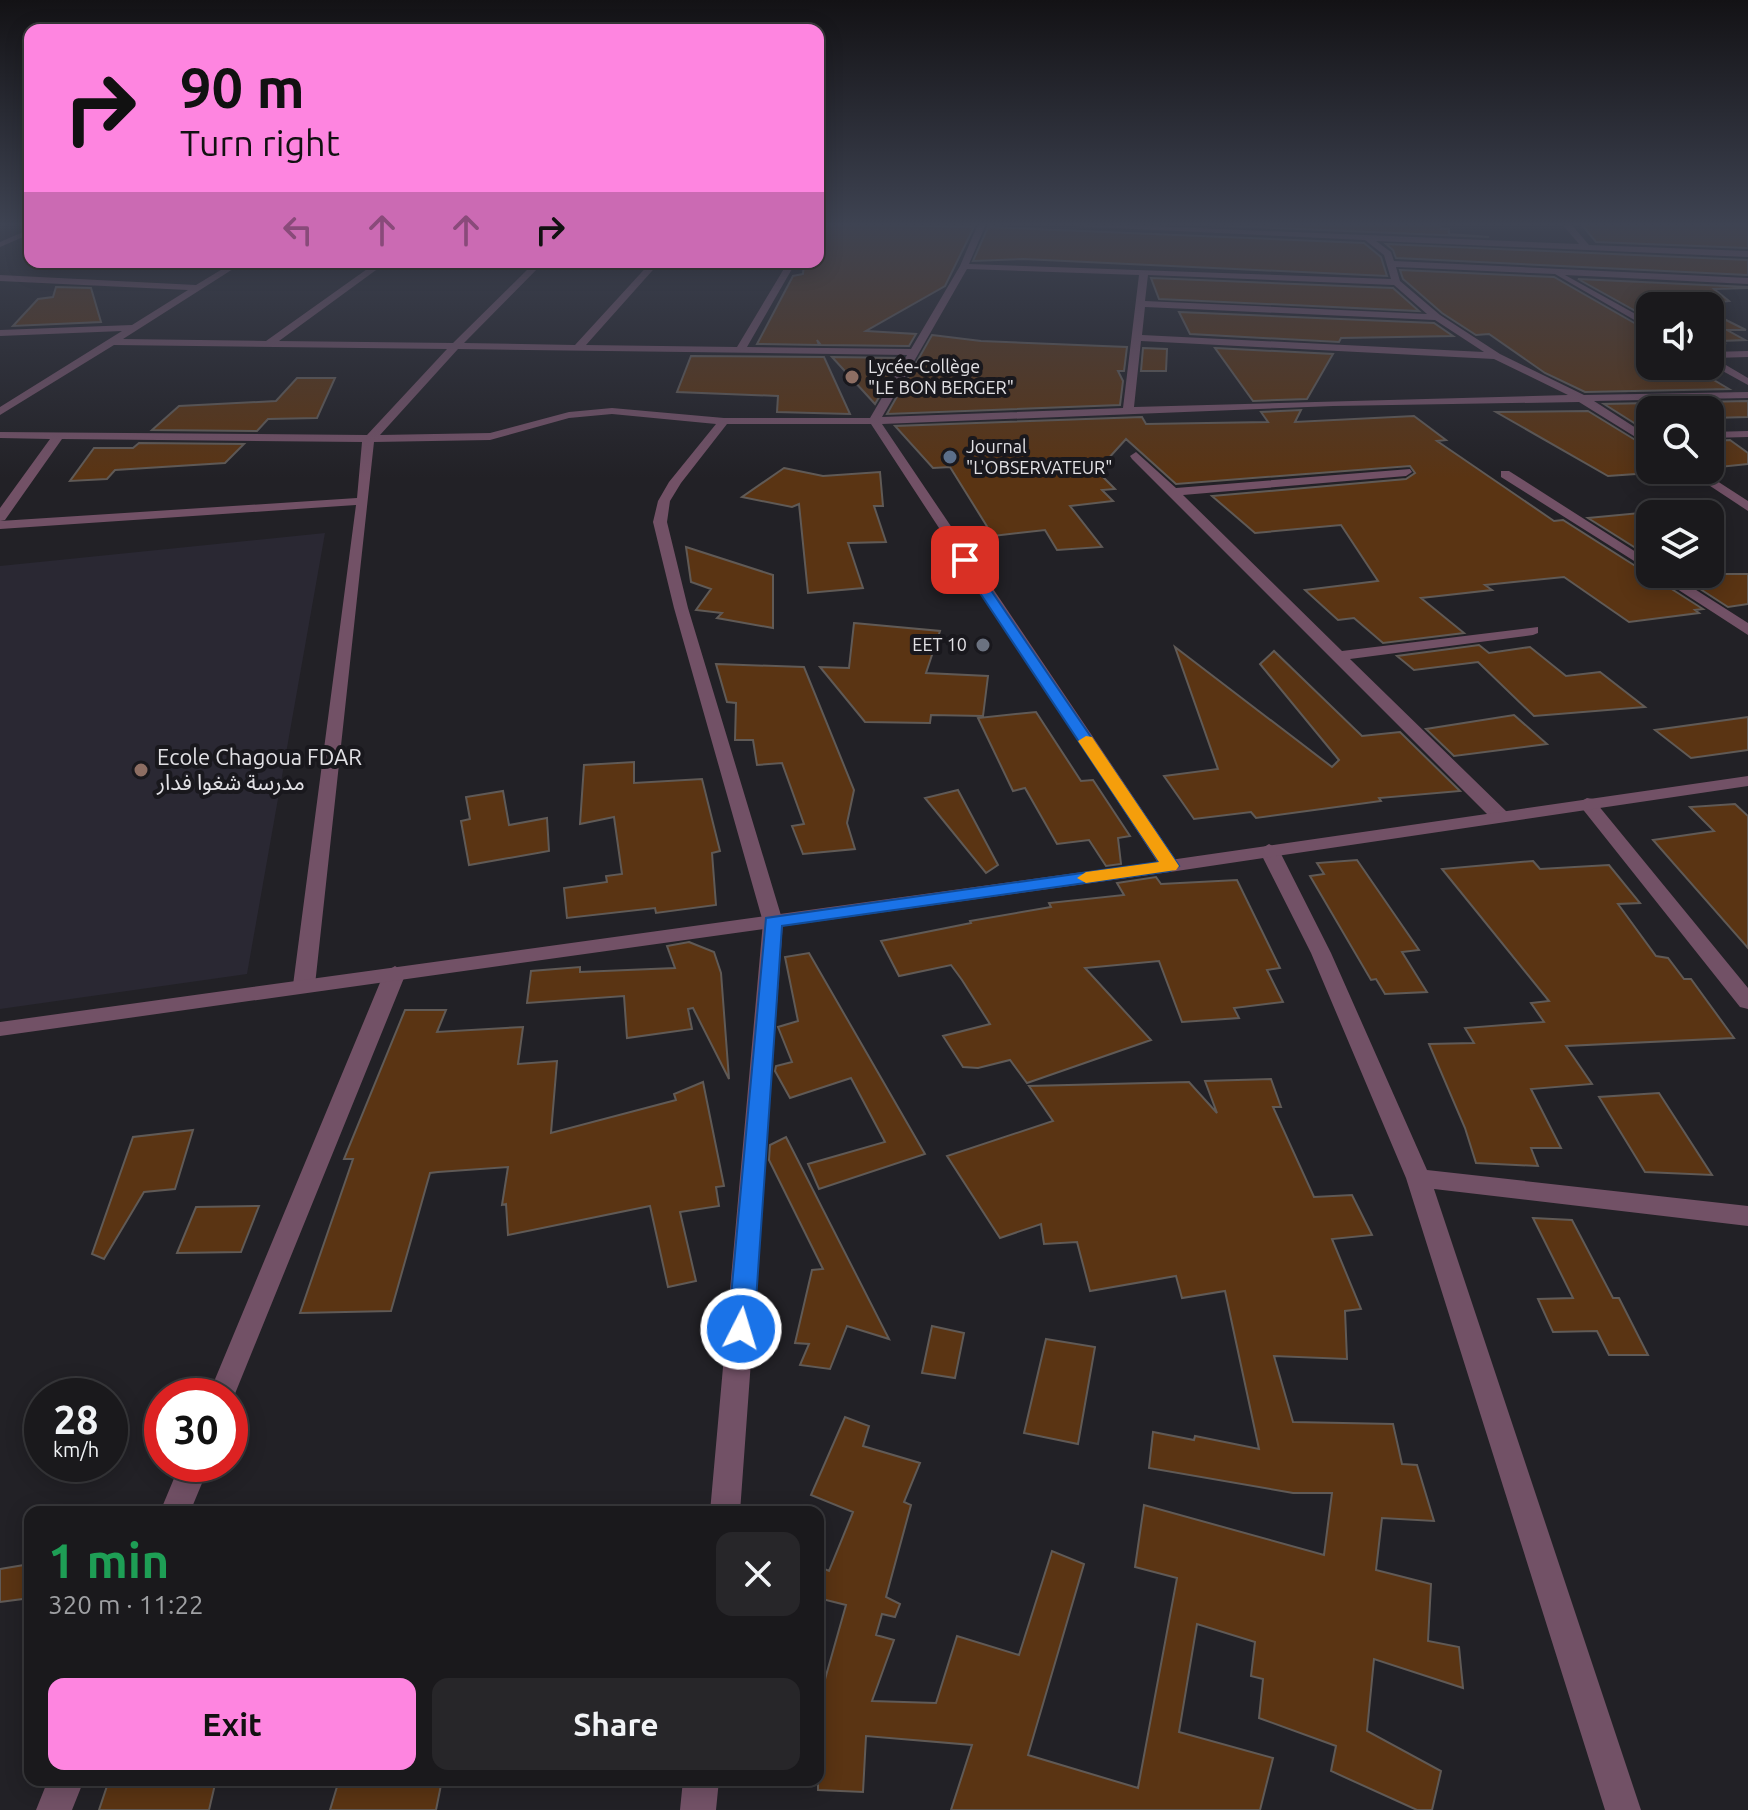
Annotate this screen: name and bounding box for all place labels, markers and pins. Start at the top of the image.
place label: Lycée-Collège "LE BON BERGER" [868,356,1014,397]
marker: Lycée-Collège "LE BON BERGER" [843,368,861,386]
place label: Journal "L'OBSERVATEUR" [966,436,1112,477]
marker: Journal "L'OBSERVATEUR" [941,448,959,466]
pin [931,526,999,594]
place label: EET 10 [912,634,967,654]
marker: EET 10 [974,636,992,654]
place label: Ecole Chagoua FDAR مدرسة شغوا فدار [156,744,362,796]
marker: Ecole Chagoua FDAR مدرسة شغوا فدار [132,761,150,779]

